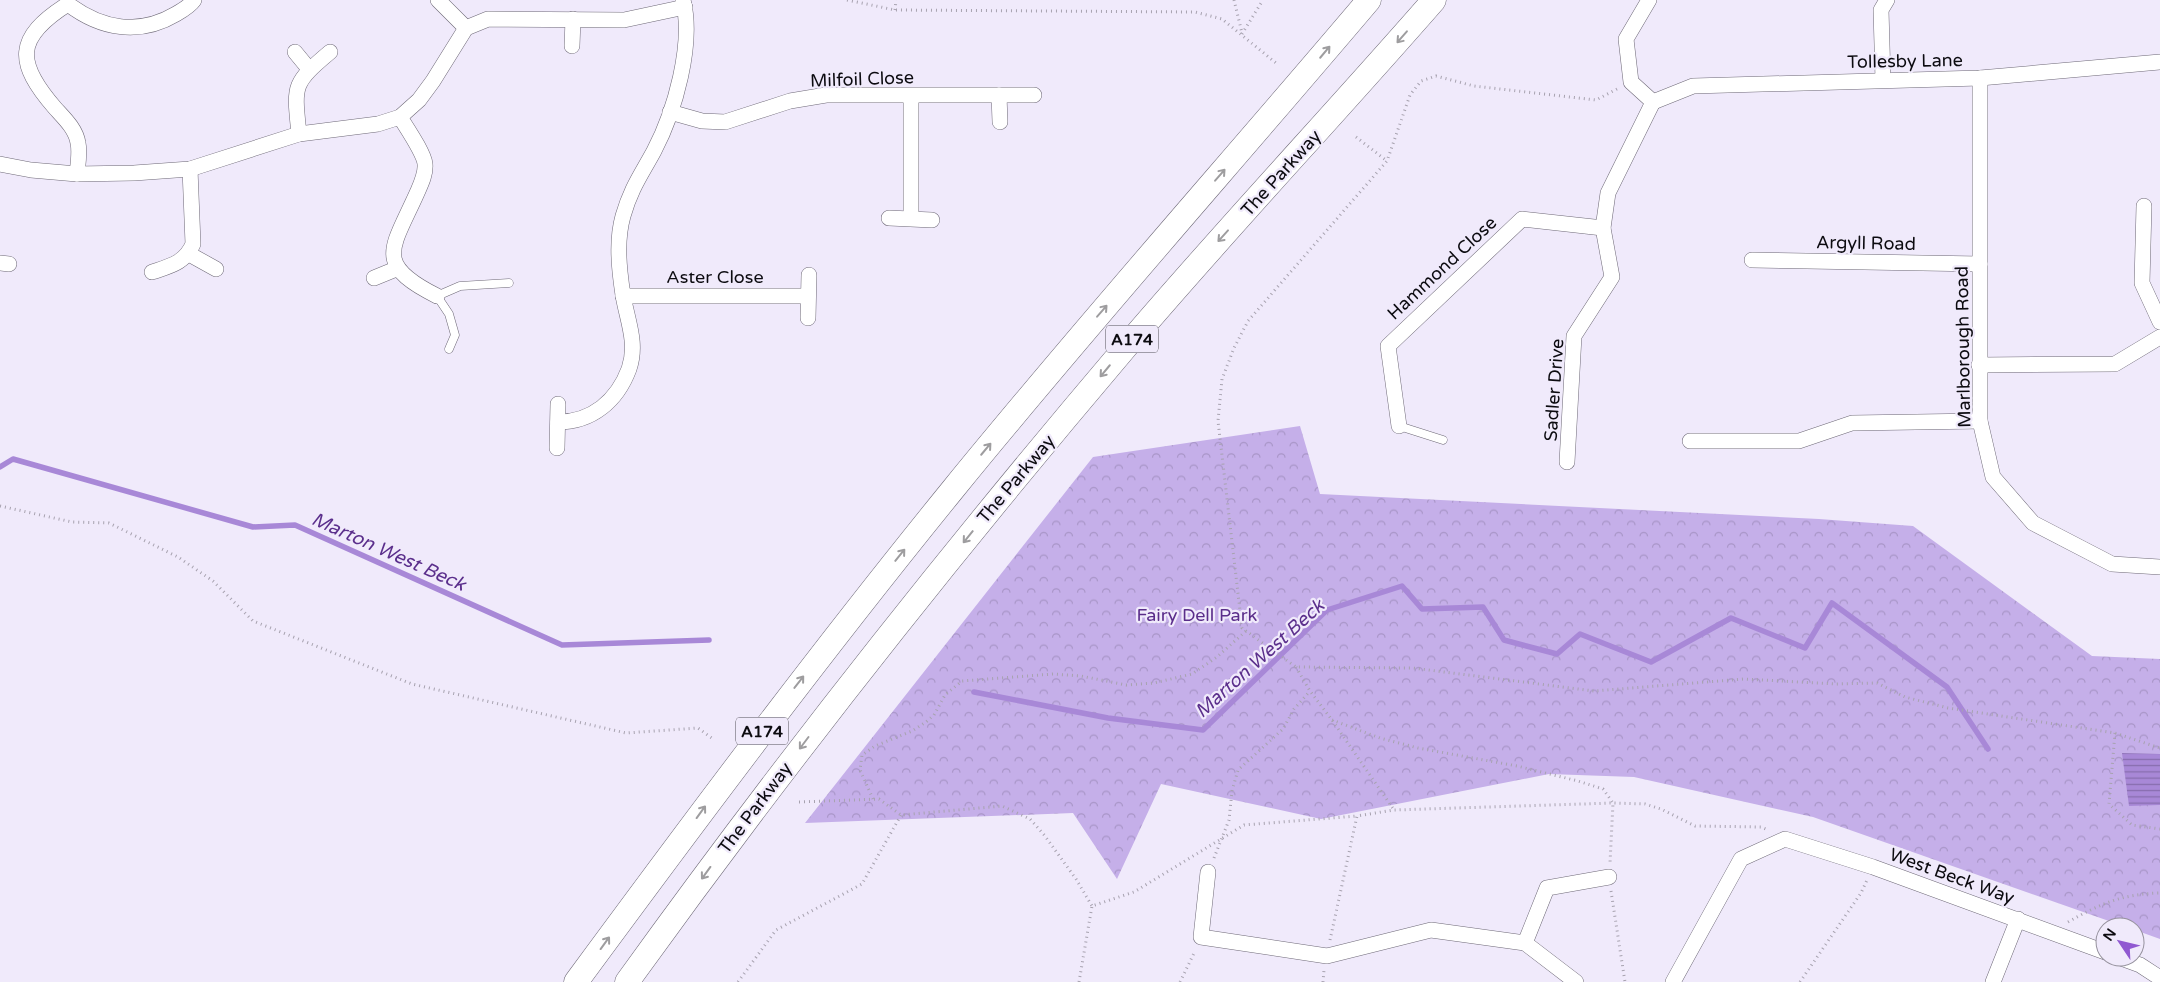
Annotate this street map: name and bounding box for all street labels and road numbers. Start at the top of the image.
street label: Tollesby Lane [1847,49,1963,73]
street label: Milfoil Close [810,66,914,92]
street label: The Parkway [1236,125,1326,221]
street label: Hammond Close [1383,212,1501,324]
street label: Argyll Road [1816,231,1916,255]
street label: Aster Close [666,266,764,288]
street label: Marlborough Road [1951,266,1975,428]
road number: A174 [1106,326,1158,352]
street label: Sadler Drive [1539,338,1569,442]
street label: The Parkway [973,430,1060,528]
road number: A174 [736,718,788,744]
street label: The Parkway [713,758,797,858]
street label: West Beck Way [1886,843,2018,909]

